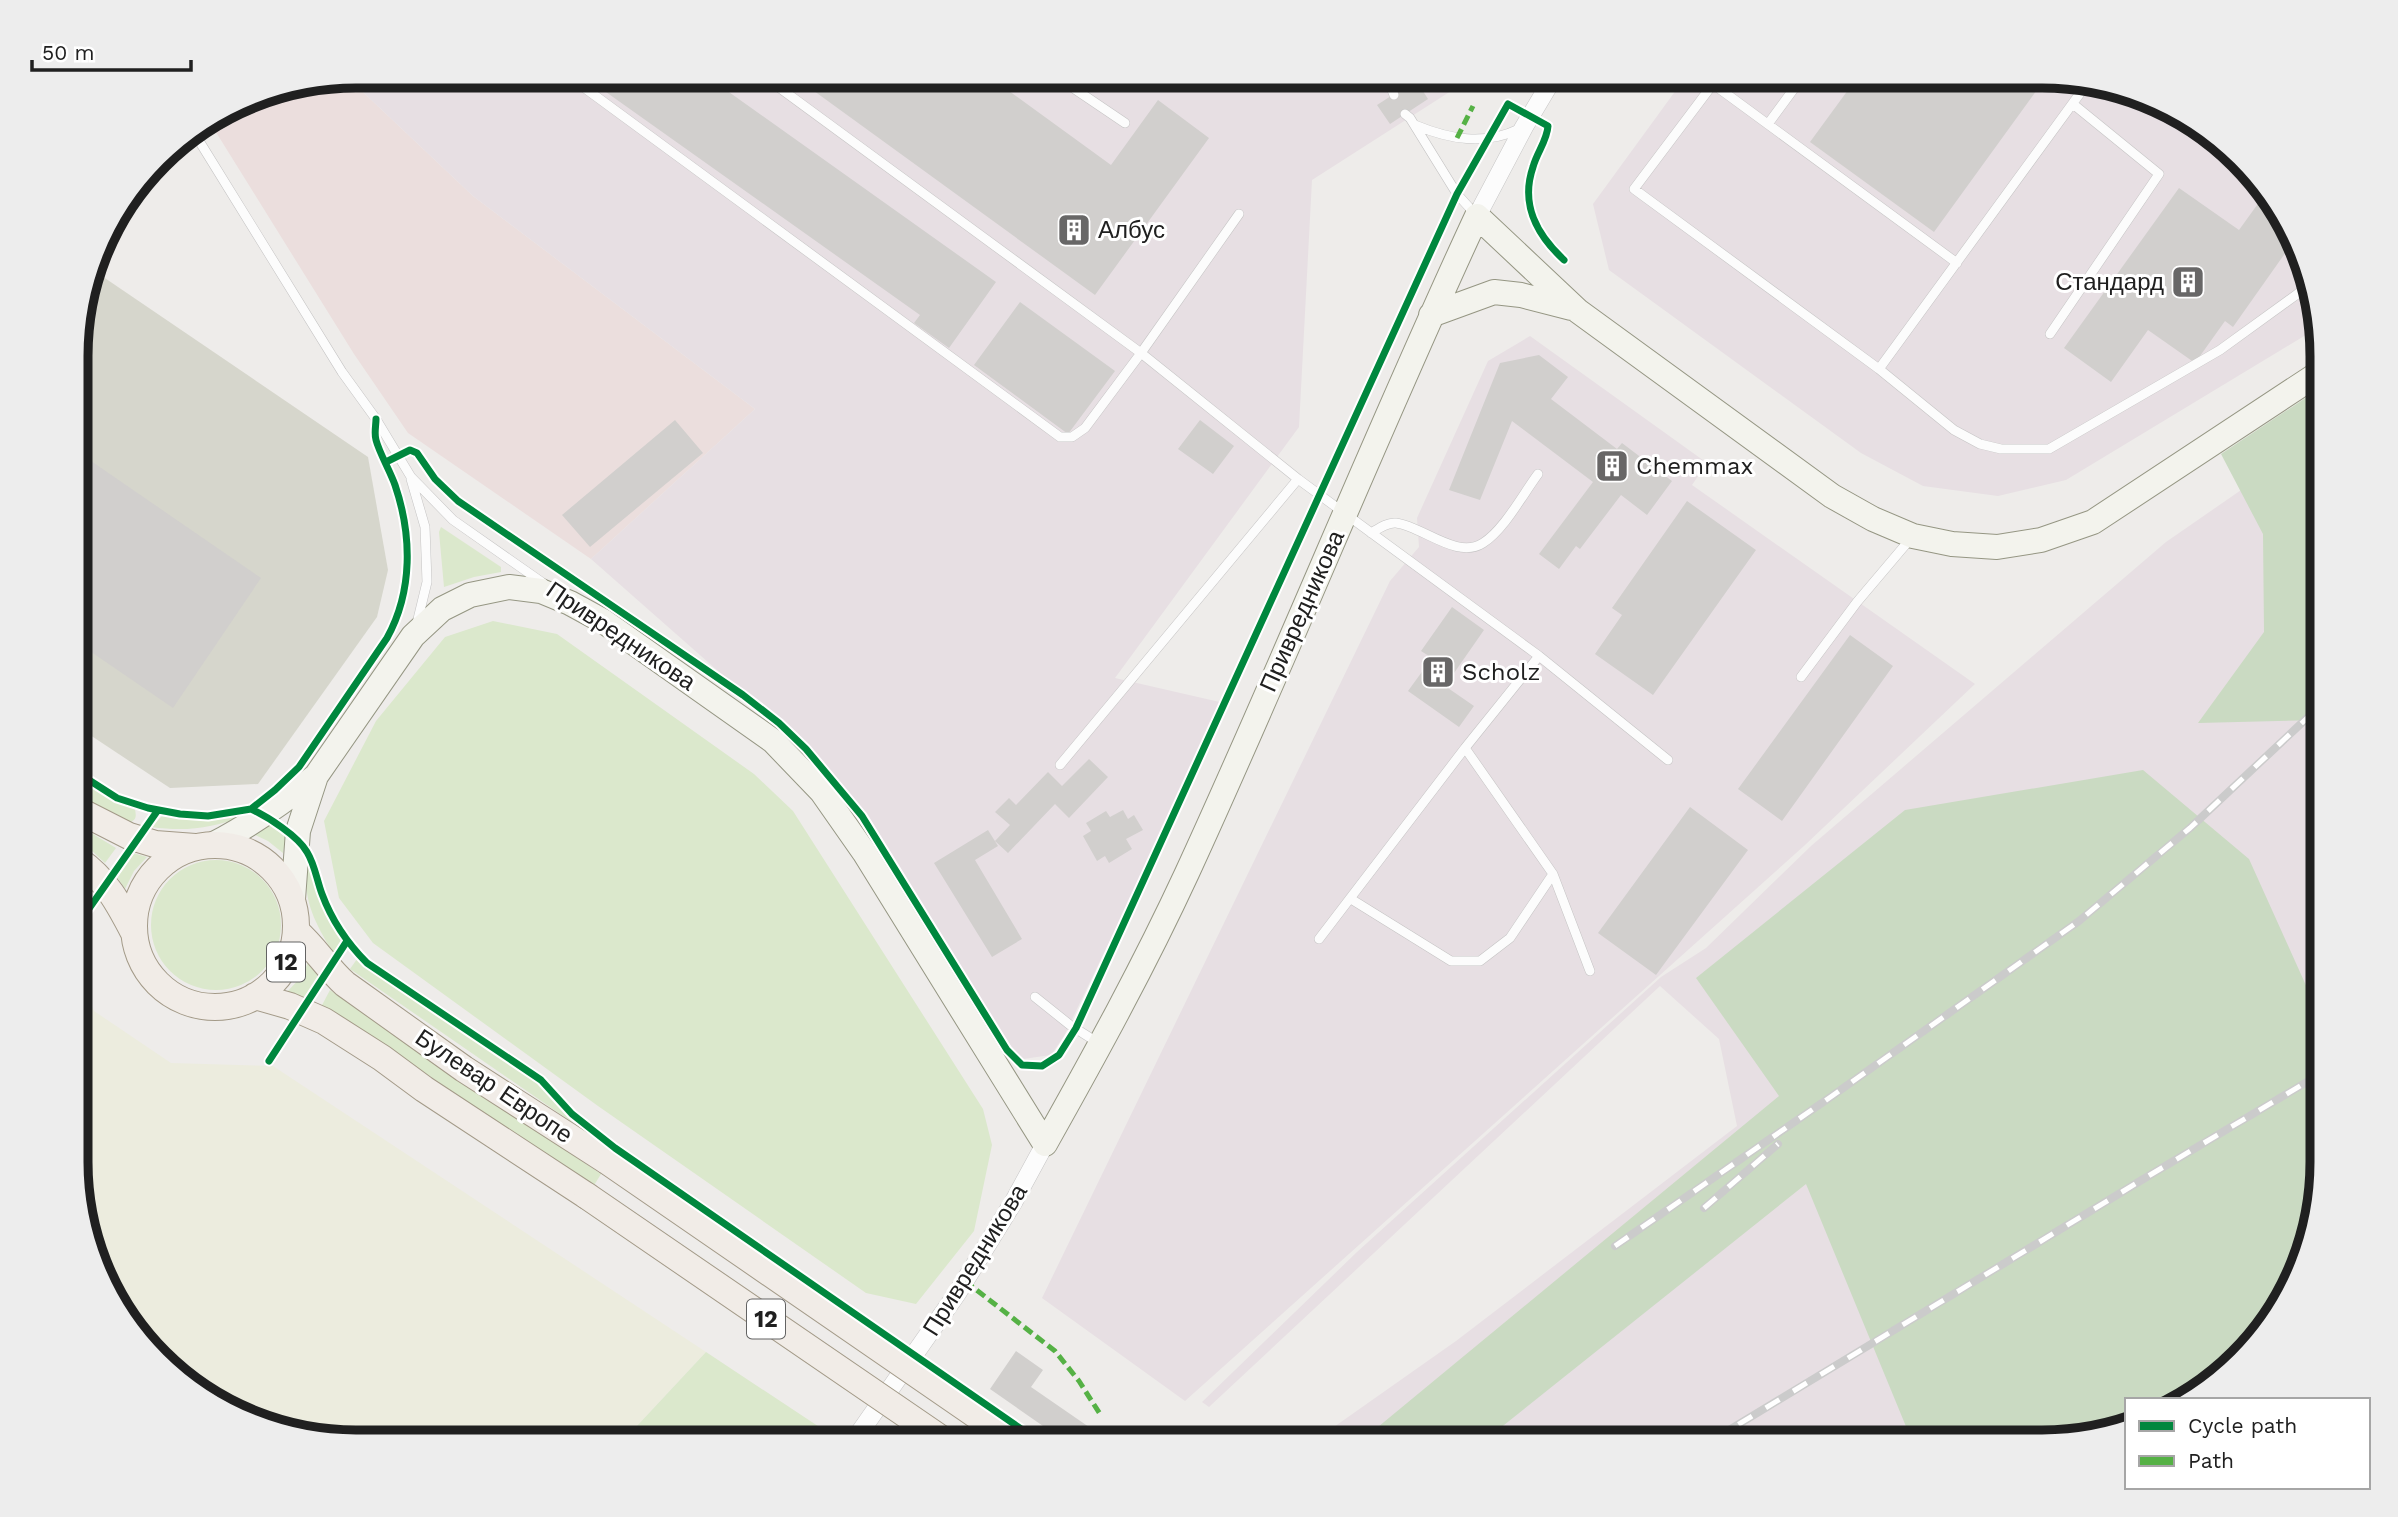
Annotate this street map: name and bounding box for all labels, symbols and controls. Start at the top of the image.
scale bar [32,28,191,72]
text: 50 m [42,40,94,65]
building icon: Албус [1055,211,1093,249]
place label: Албус [1098,216,1165,244]
building icon: Стандард [2169,263,2207,301]
place label: Стандард [2055,268,2164,296]
building icon: Chemmax [1593,447,1631,485]
place label: Chemmax [1636,452,1753,480]
street label: Привредникова [1254,525,1350,696]
street label: Привредникова [541,576,701,696]
building icon: Scholz [1419,653,1457,691]
place label: Scholz [1462,658,1540,686]
road number: 12 [267,942,305,981]
street label: Булевар Европе [410,1023,578,1149]
street label: Привредникова [917,1178,1033,1341]
road number: 12 [747,1300,785,1338]
legend [2125,1398,2370,1489]
text: Cycle path [2188,1413,2297,1438]
text: Path [2188,1448,2234,1473]

